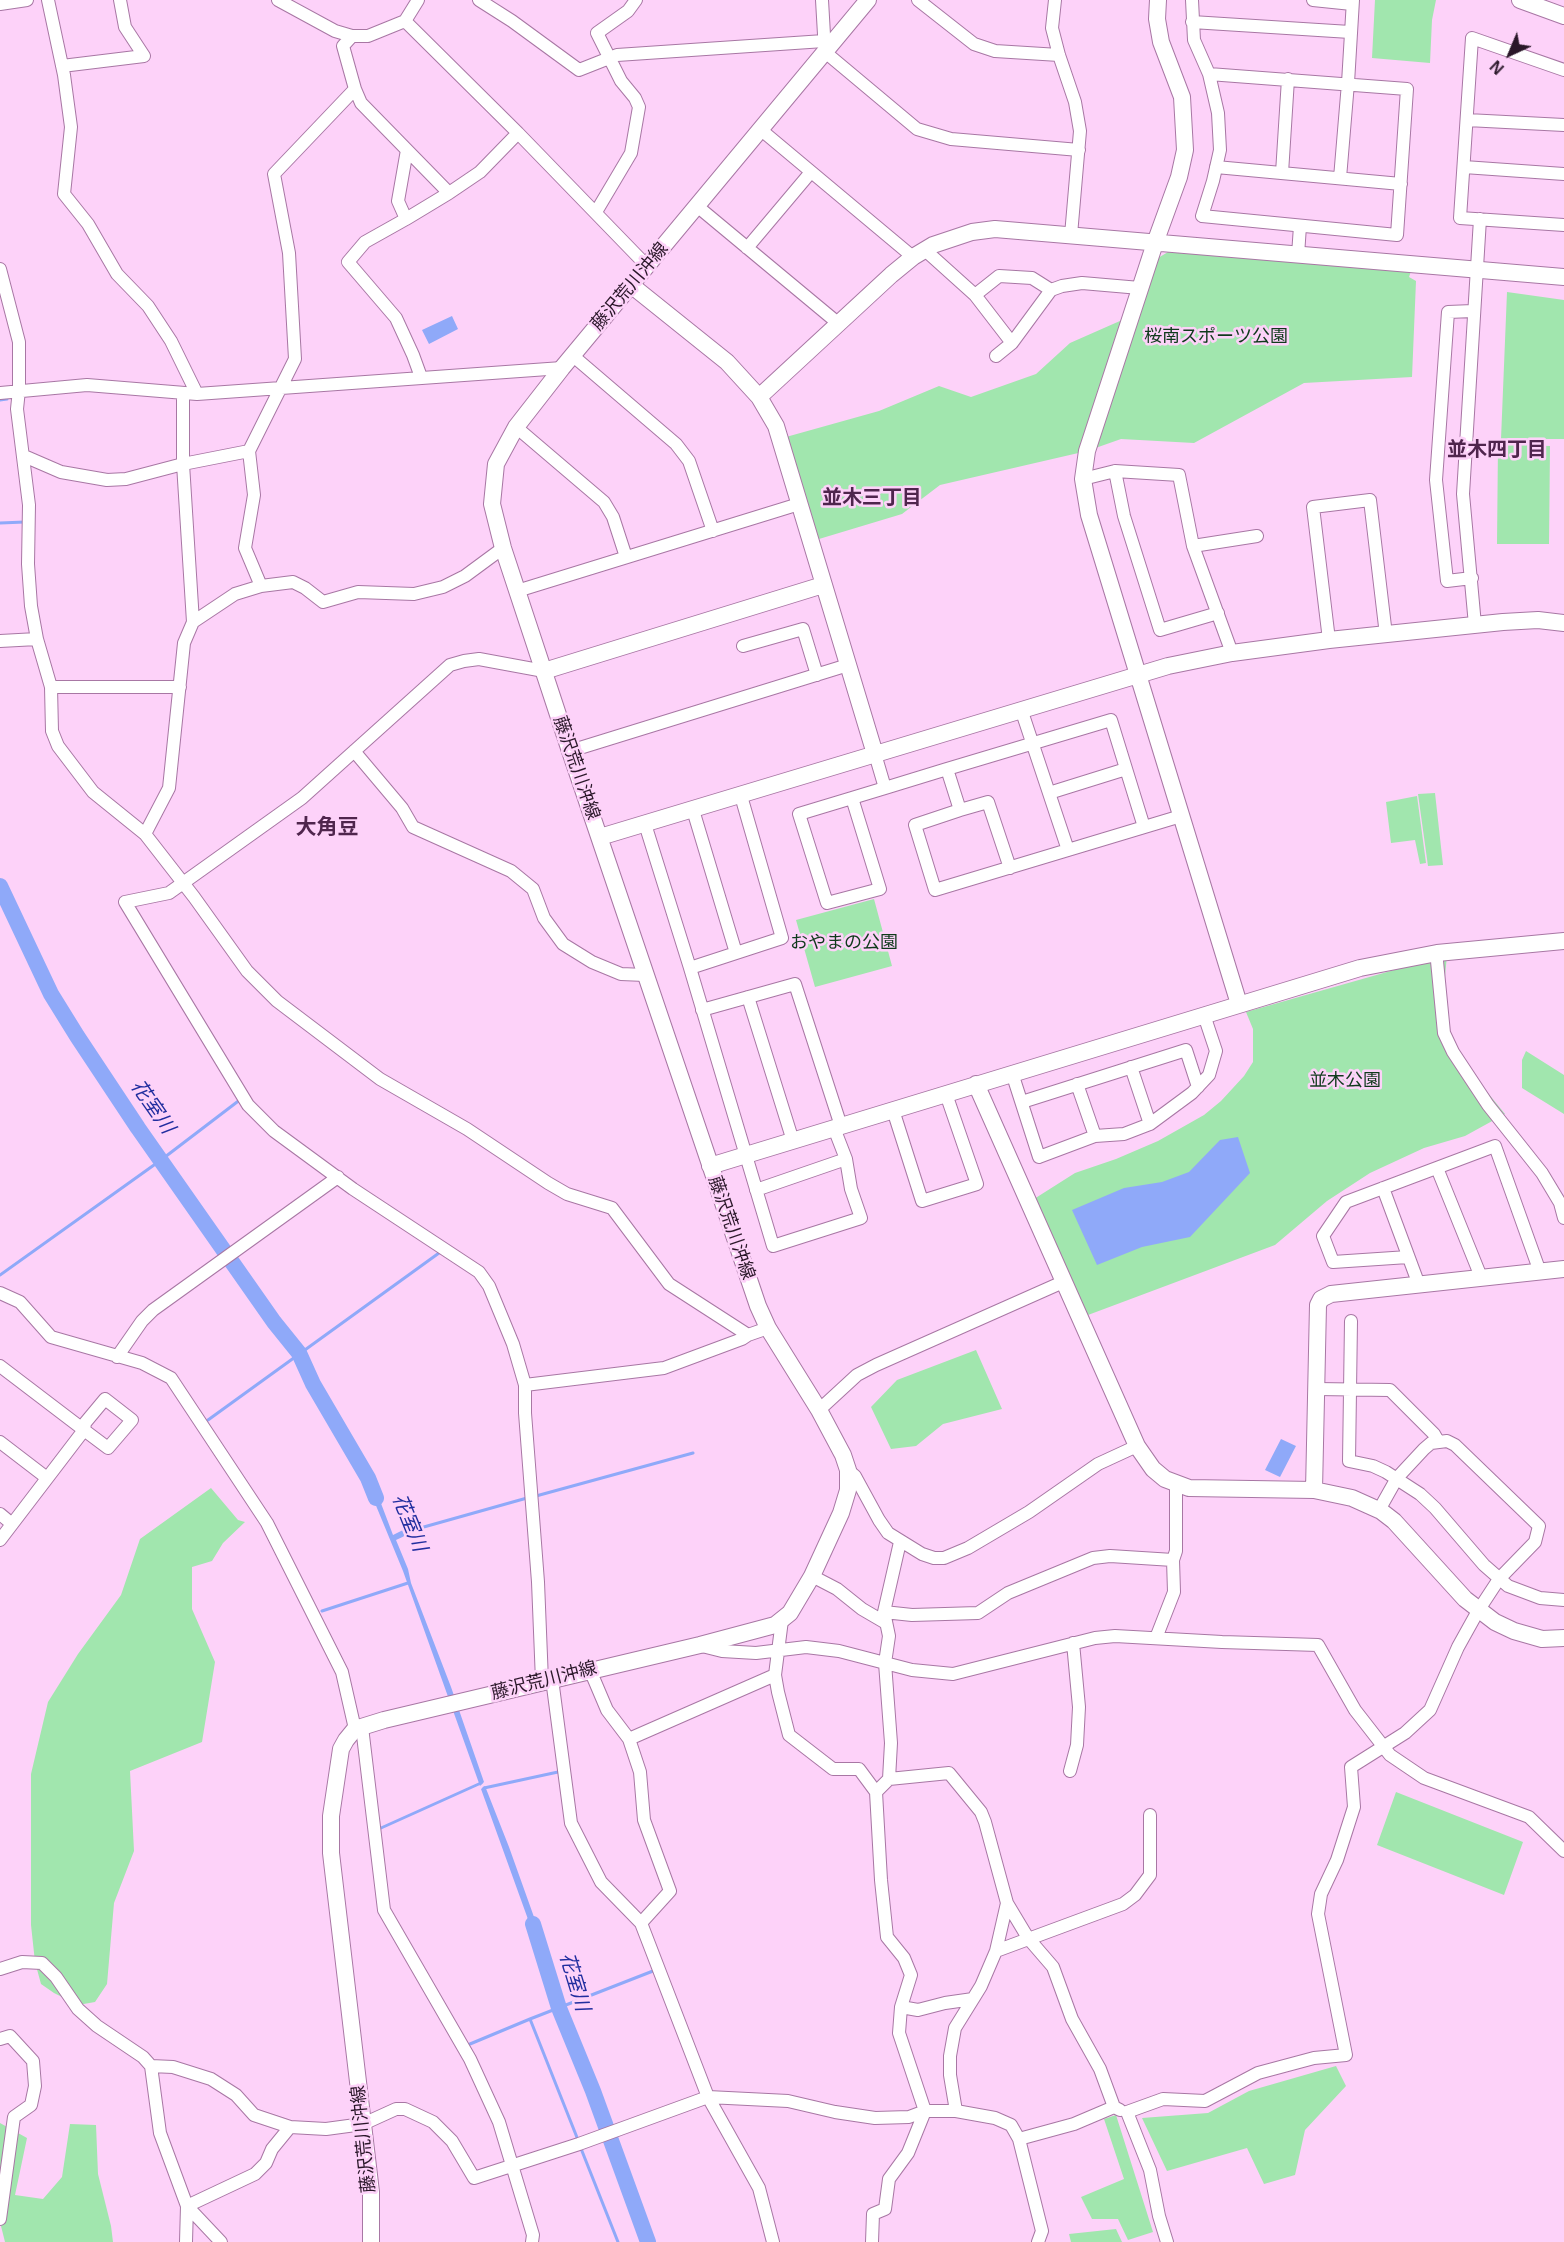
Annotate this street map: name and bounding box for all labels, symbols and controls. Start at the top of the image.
north arrow [1480,24,1540,84]
text: N [1487,57,1507,77]
street label: 藤沢荒川沖線 [587,239,673,335]
park label: 桜南スポーツ公園 [1144,326,1288,348]
district label: 並木四丁目 [1447,438,1547,462]
district label: 並木三丁目 [822,486,922,510]
street label: 藤沢荒川沖線 [548,713,604,823]
district label: 大角豆 [296,815,358,841]
park label: おやまの公園 [790,932,898,954]
park label: 並木公園 [1309,1070,1381,1092]
water label: 花室川 [125,1076,179,1138]
street label: 藤沢荒川沖線 [703,1173,759,1283]
water label: 花室川 [387,1491,431,1555]
street label: 藤沢荒川沖線 [489,1657,599,1705]
water label: 花室川 [554,1950,594,2014]
street label: 藤沢荒川沖線 [348,2084,380,2194]

